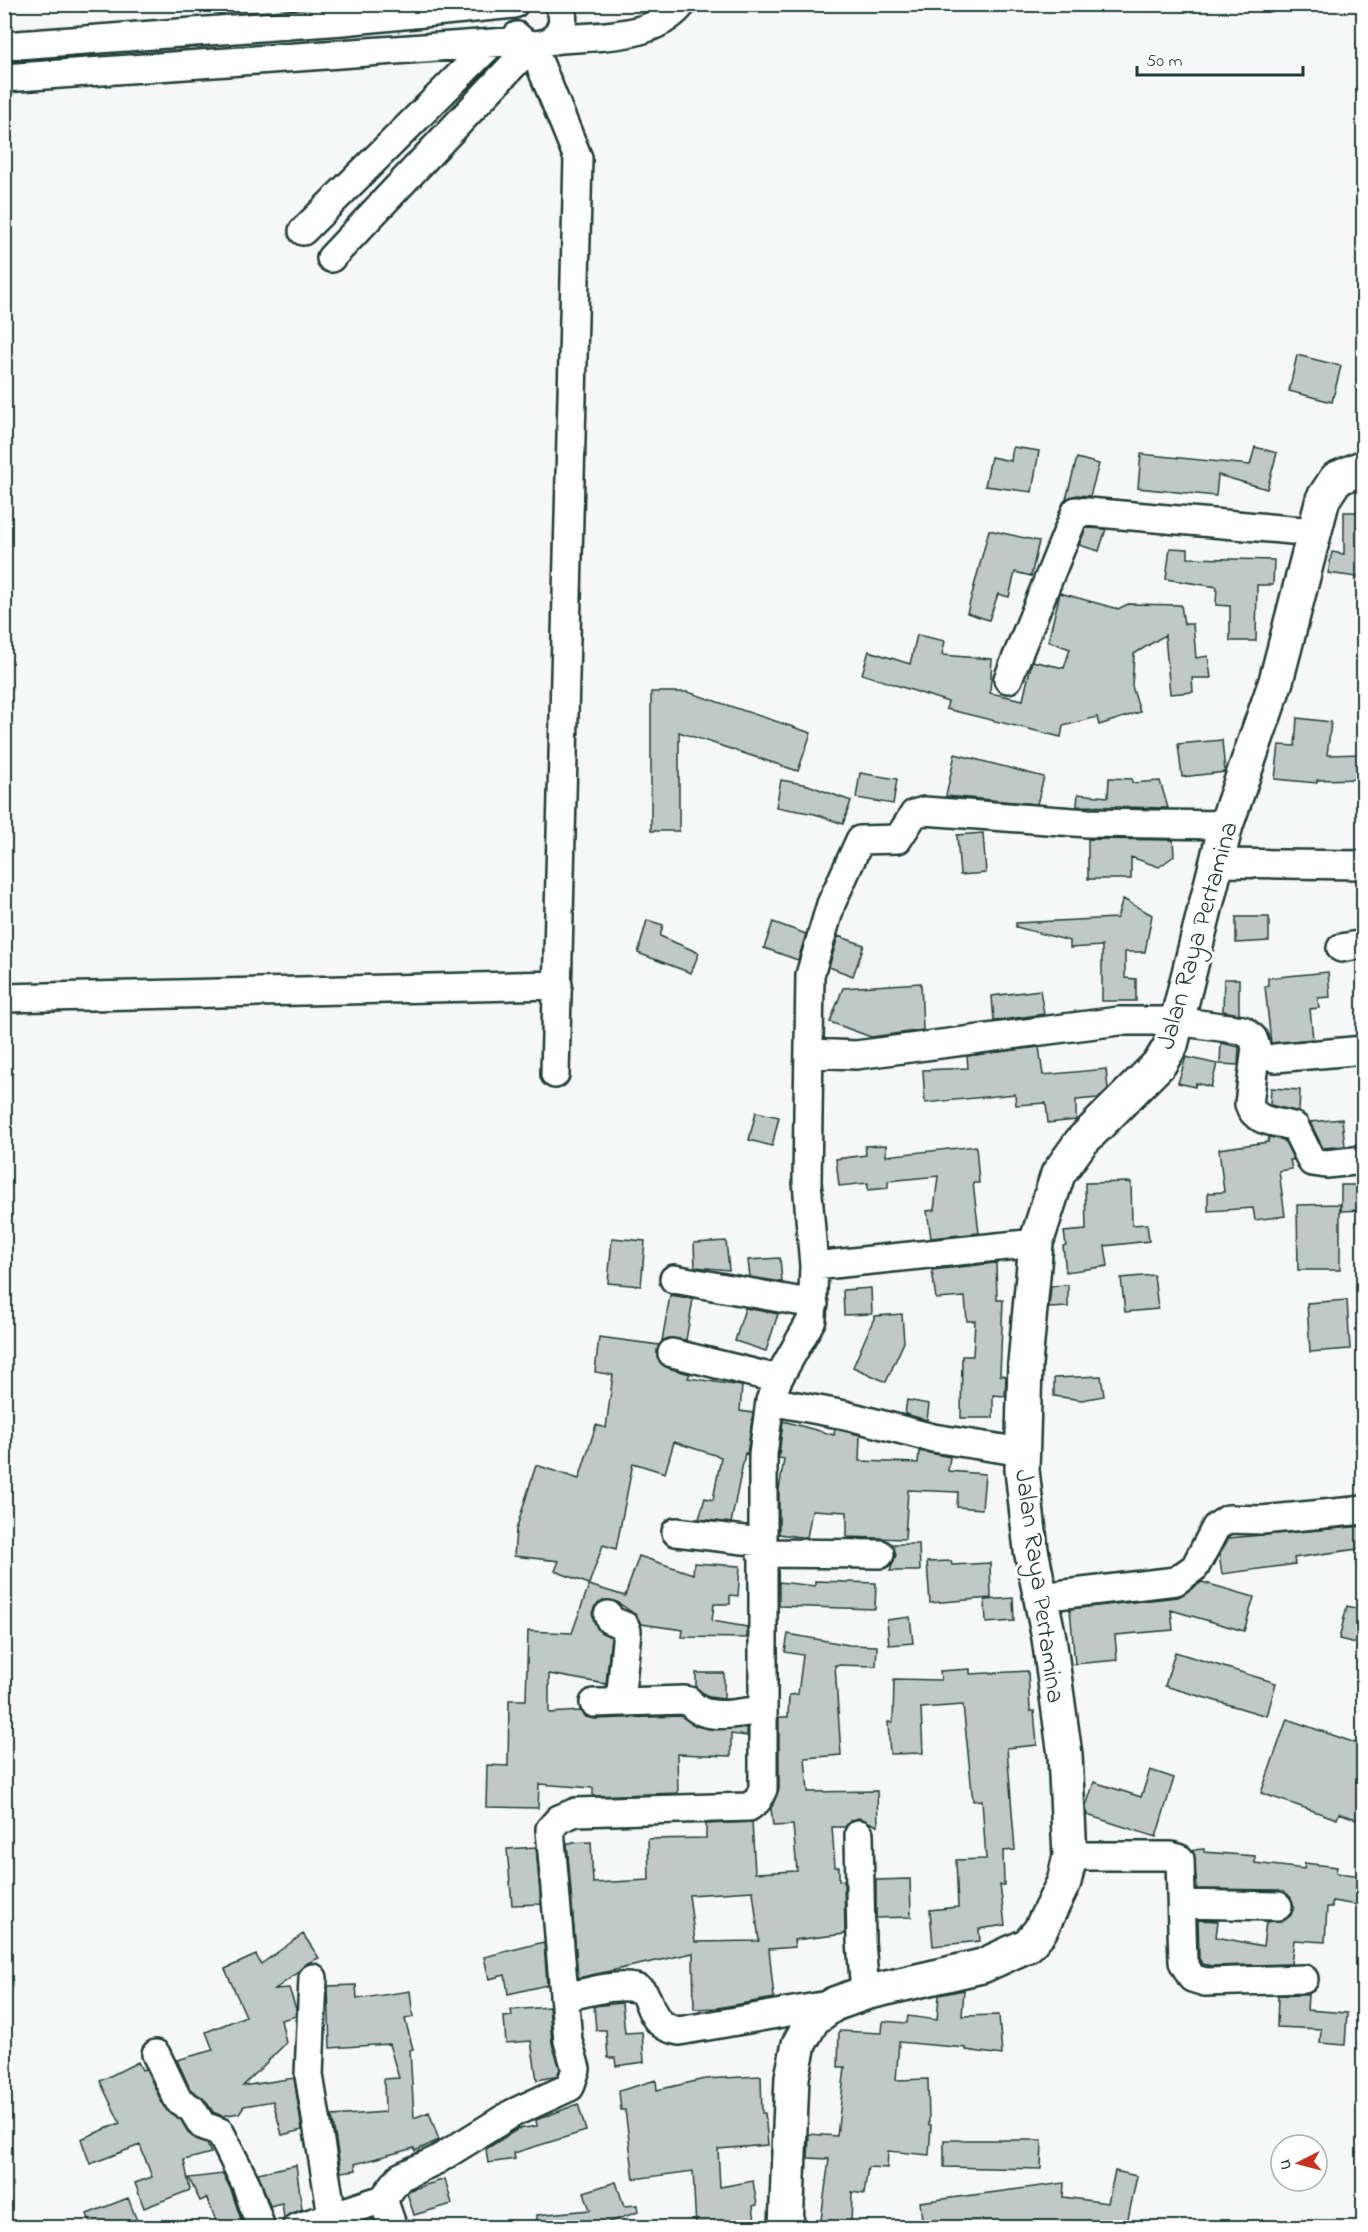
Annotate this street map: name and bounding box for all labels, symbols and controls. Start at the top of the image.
scale bar [1137,39,1304,77]
text: 50 m [1146,49,1183,75]
street label: Jalan Raya Pertamina [1148,817,1250,1054]
street label: Jalan Raya Pertamina [1003,1467,1073,1706]
north arrow [1269,2133,1329,2193]
text: U [1274,2158,1299,2171]

